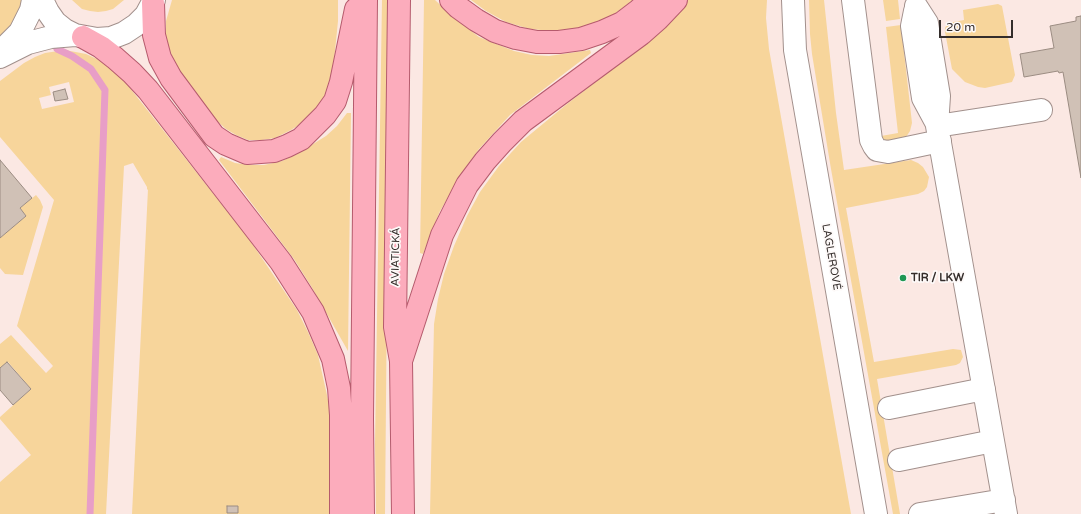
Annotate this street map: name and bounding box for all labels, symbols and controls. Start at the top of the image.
scale bar [941,12,1015,38]
text: 20 m [946,20,975,34]
street label: LAGLEROVÉ [819,223,843,291]
street label: AVIATICKÁ [389,227,403,287]
place label: TIR / LKW [911,271,964,285]
marker: TIR / LKW [898,273,908,283]

